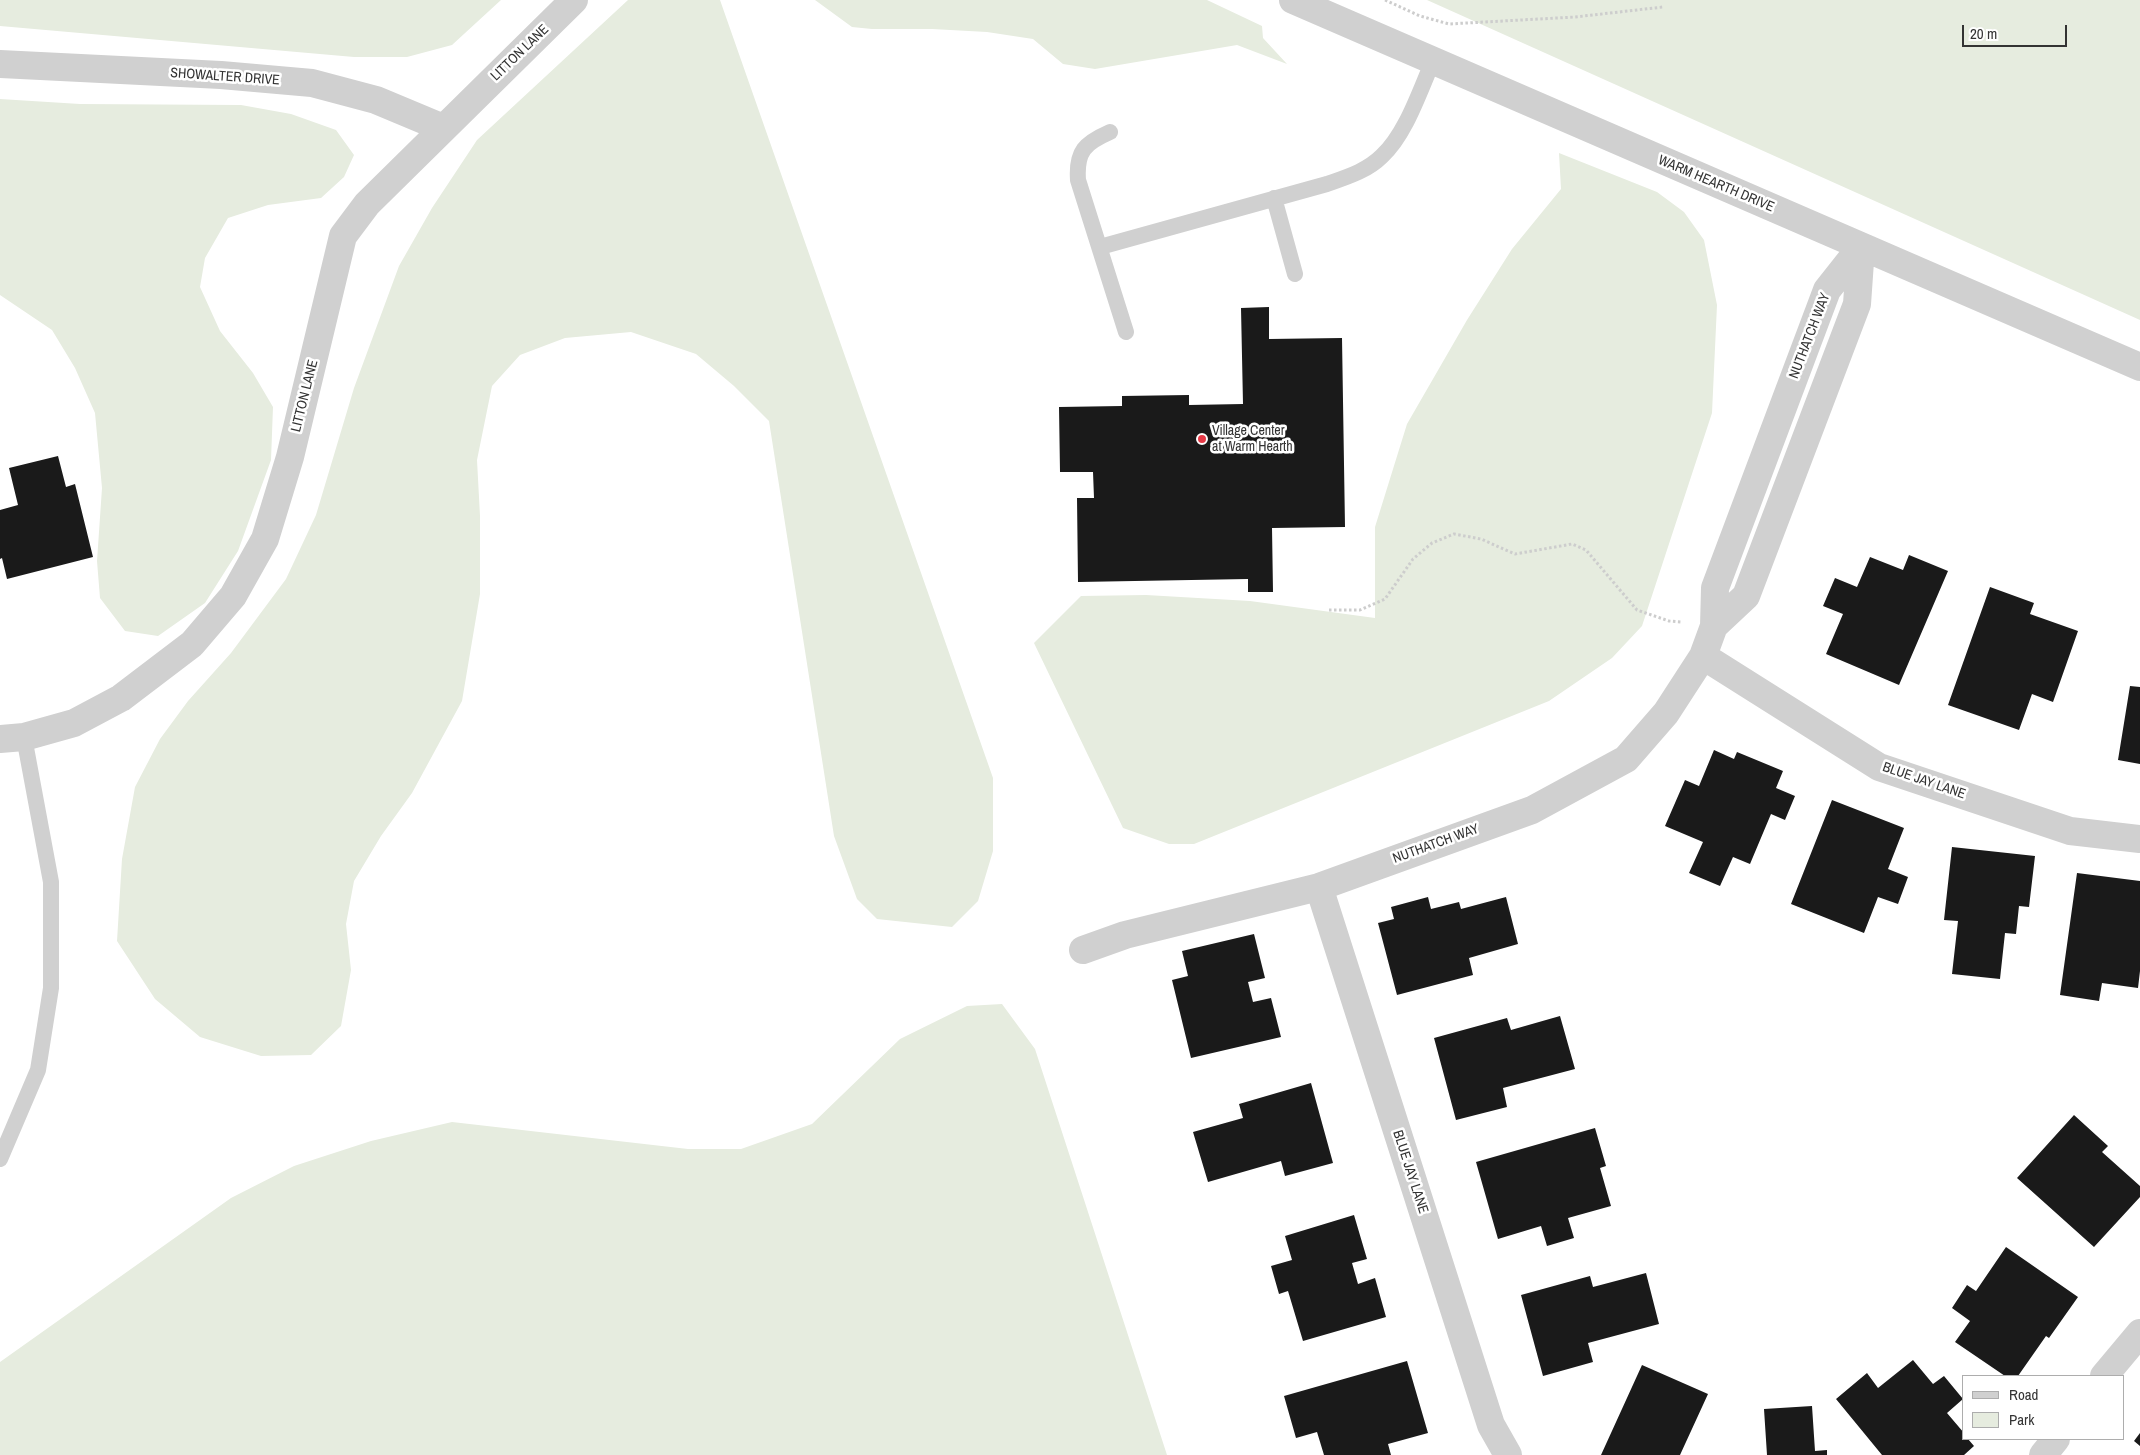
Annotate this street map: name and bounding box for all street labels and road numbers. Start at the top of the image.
street label: LITTON LANE [488,21,552,85]
street label: SHOWALTER DRIVE [170,65,280,89]
street label: WARM HEARTH DRIVE [1655,152,1777,216]
street label: NUTHATCH WAY [1786,291,1834,381]
street label: LITTON LANE [288,358,322,434]
street label: BLUE JAY LANE [1880,759,1968,803]
street label: NUTHATCH WAY [1391,821,1481,867]
street label: BLUE JAY LANE [1389,1128,1431,1216]

